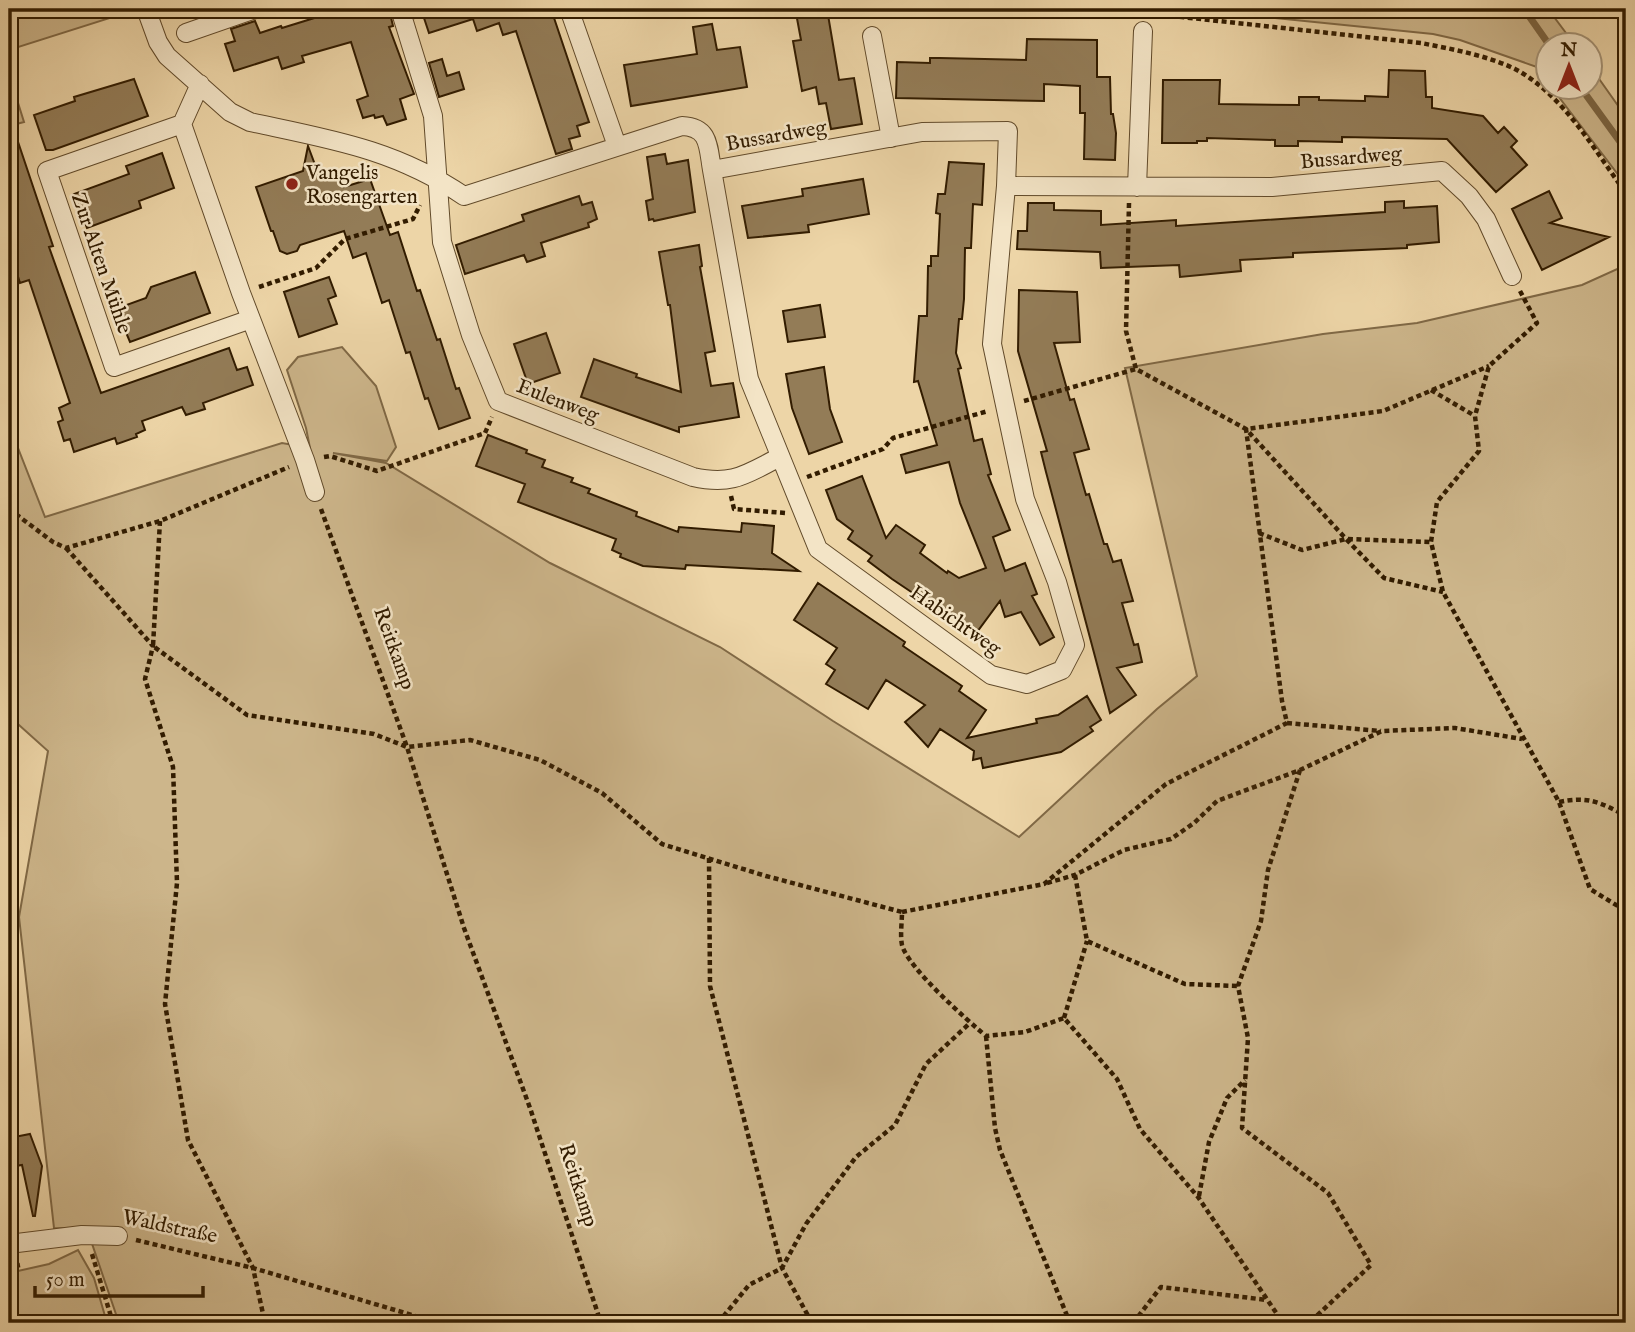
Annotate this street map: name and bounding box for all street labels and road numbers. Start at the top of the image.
street label: Bussardweg [724,114,829,159]
street label: Bussardweg [1299,141,1404,176]
street label: Zur Alten Mühle [64,189,137,338]
street label: Eulenweg [512,373,603,430]
street label: Habichtweg [904,580,1007,663]
street label: Reitkamp [366,603,421,694]
street label: Reitkamp [551,1140,604,1231]
street label: Waldstraße [120,1204,220,1251]

